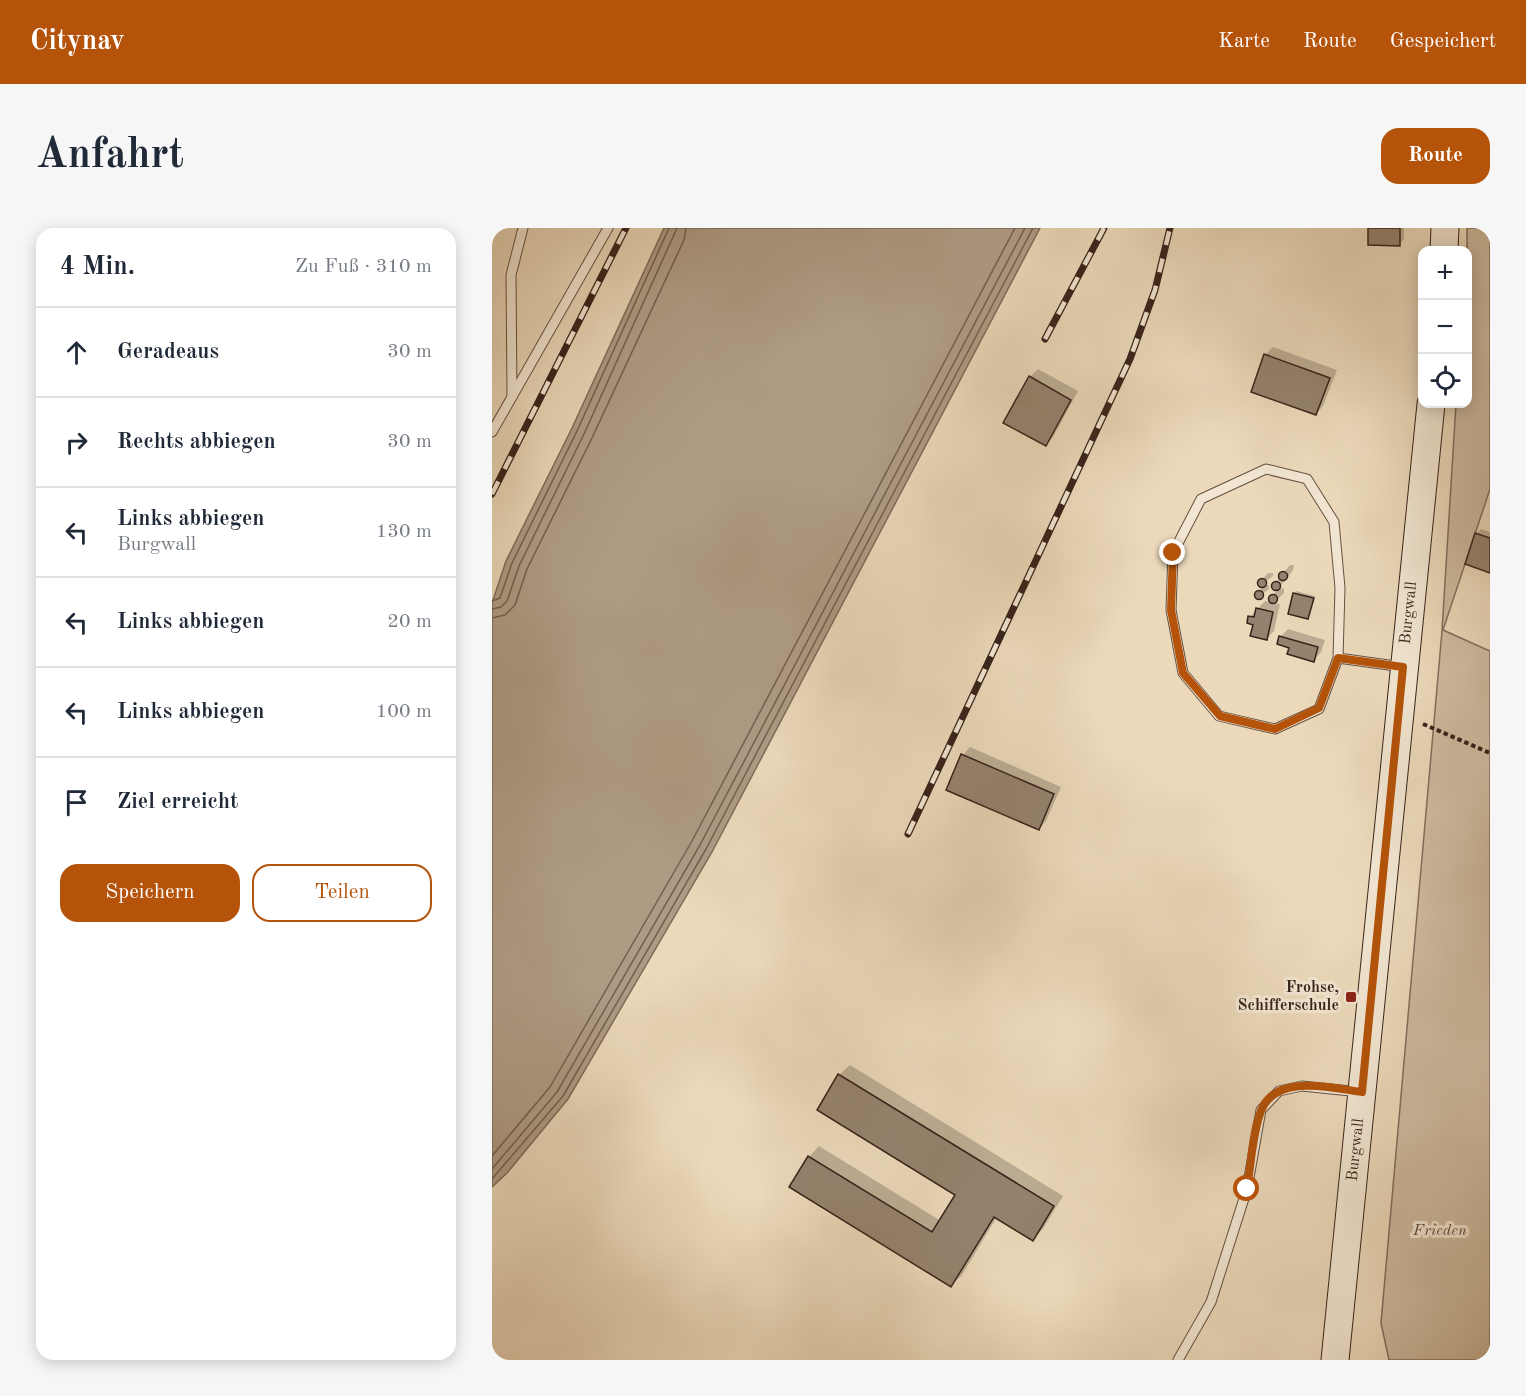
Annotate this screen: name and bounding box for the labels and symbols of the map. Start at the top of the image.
route end [1159,539,1185,565]
street label: Burgwall [1398,581,1420,645]
place label: Frohse, Schifferschule [1238,980,1339,1014]
marker: Frohse, Schifferschule [1344,990,1358,1004]
street label: Burgwall [1345,1118,1367,1182]
route start [1233,1175,1259,1201]
park label: Frieden [1412,1223,1467,1239]

